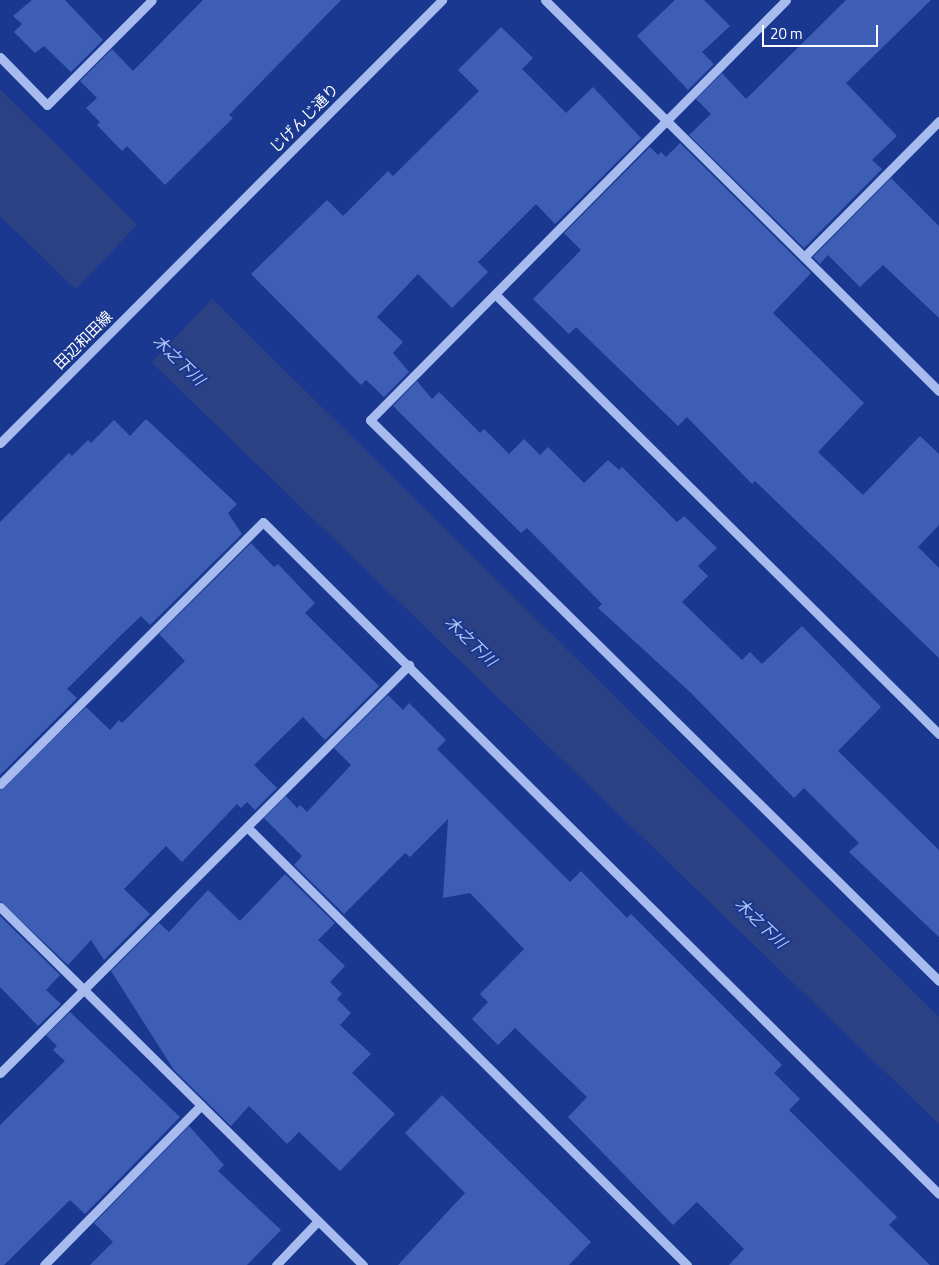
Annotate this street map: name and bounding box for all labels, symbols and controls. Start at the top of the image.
scale bar [764,15,880,47]
text: 20 m [770,22,803,45]
street label: じげんじ通り [266,80,342,156]
street label: 田辺和田線 [50,307,116,373]
water label: 木之下川 [149,331,209,389]
water label: 木之下川 [441,612,501,670]
water label: 木之下川 [731,894,791,952]

